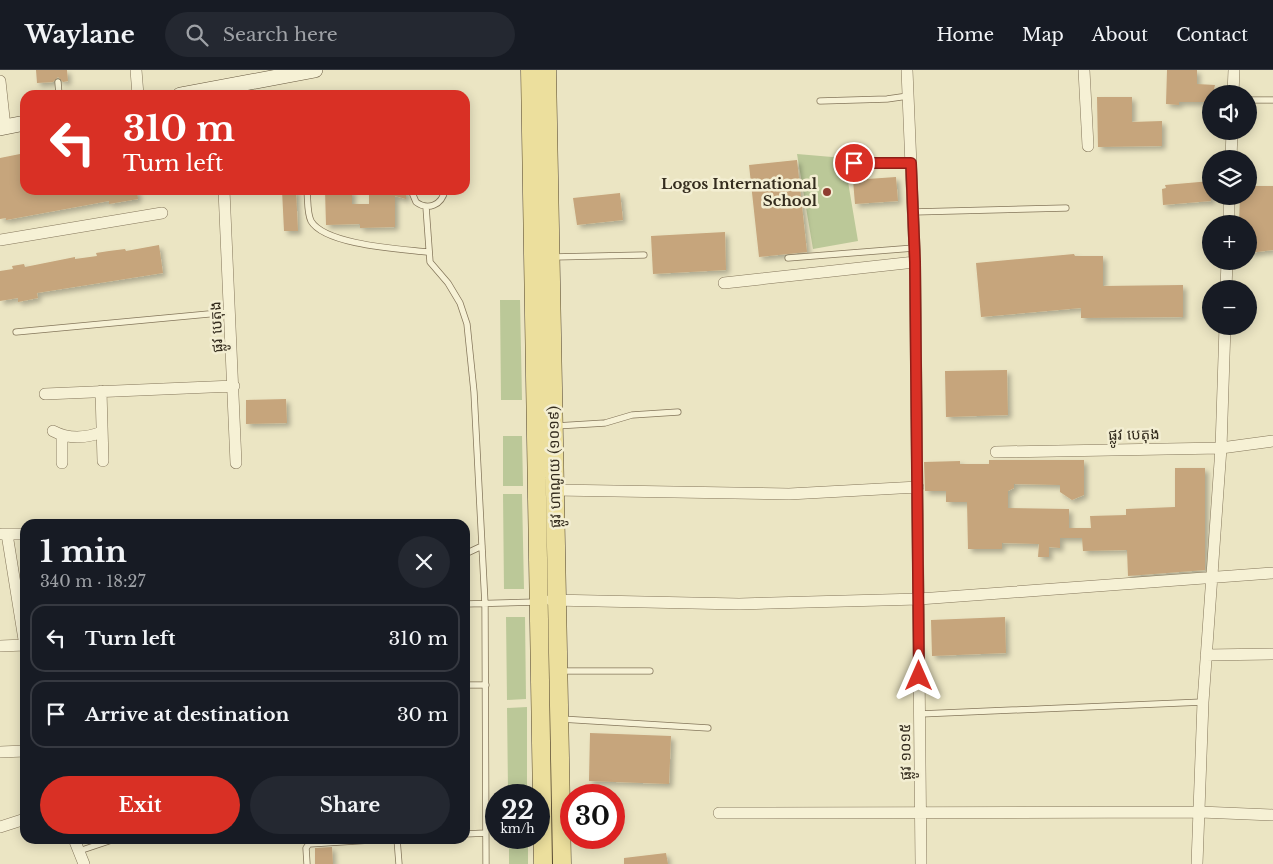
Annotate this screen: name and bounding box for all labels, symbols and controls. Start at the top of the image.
search box [165,12,515,57]
text: Waylane [25,20,135,49]
icon: search [183,21,211,49]
text: Search here [223,23,338,46]
text: Home [936,24,994,46]
text: Map [1022,24,1064,46]
text: About [1092,24,1148,46]
text: Contact [1176,24,1248,46]
map controls [1202,85,1257,335]
button: sound [1202,85,1257,140]
text: 310 m [123,107,235,150]
icon: left [40,110,105,175]
pin [833,142,875,184]
icon: arrive [840,149,868,177]
text: Turn left [123,150,223,177]
button: layers [1202,150,1257,205]
place label: Logos International School [661,174,818,210]
marker: Logos International School [821,186,833,198]
button: + [1202,215,1257,270]
button: − [1202,280,1257,335]
street label: ផ្លូវ បេតុង [205,300,231,353]
street label: ផ្លូវ ហាណូយ (១០១៩) [543,406,569,528]
street label: ផ្លូវ បេតុង [1108,424,1160,448]
text: 1 min [40,533,127,570]
button: close [398,536,450,588]
text: 340 m · 18:27 [40,571,145,591]
icon: left [42,624,70,652]
text: Turn left [85,627,176,650]
text: 310 m [388,627,448,650]
position arrow [892,649,944,701]
icon: arrive [42,700,70,728]
text: Arrive at destination [85,703,289,726]
text: 30 m [397,703,448,726]
street label: ផ្លូវ ១០១៥ [895,723,919,781]
button: Exit [40,776,240,834]
button: Share [250,776,450,834]
speed limit sign: 30 [560,784,625,849]
text: 22 [501,795,534,826]
text: km/h [500,821,535,836]

